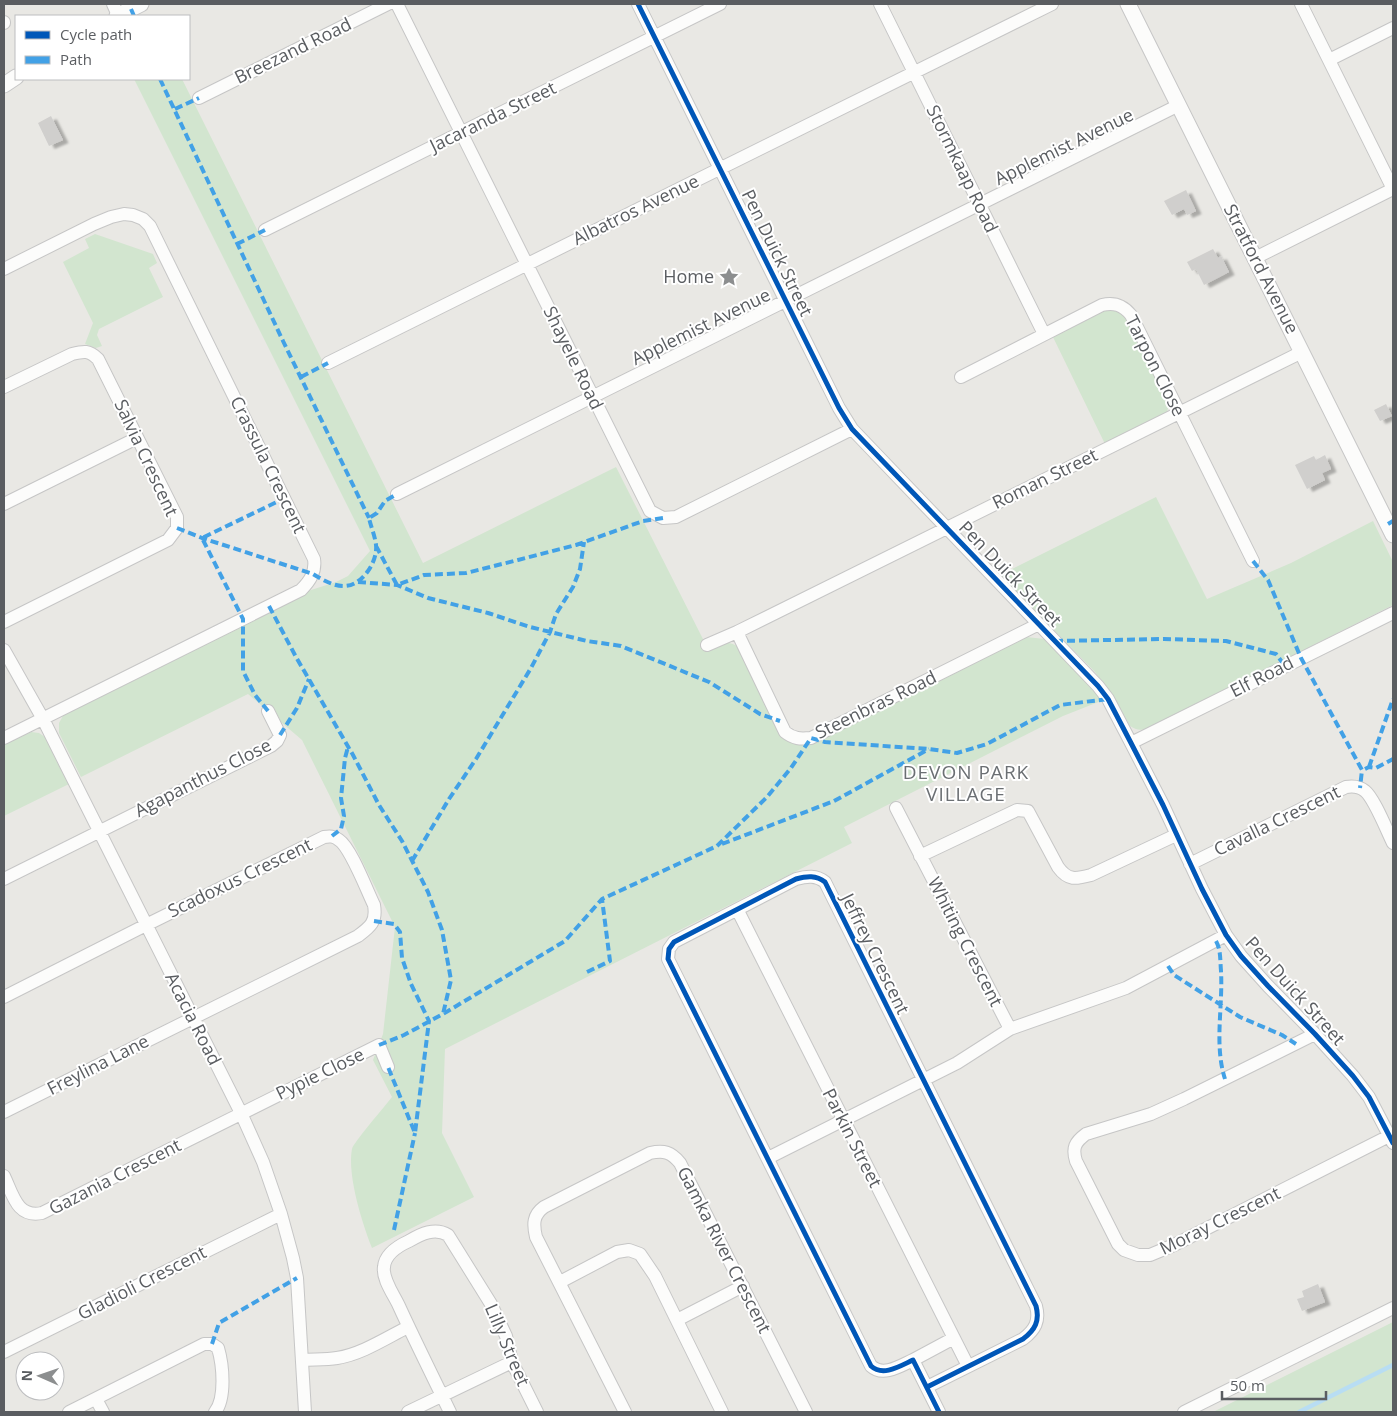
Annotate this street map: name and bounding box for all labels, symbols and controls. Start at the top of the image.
street label: Breezand Road [230,11,355,89]
legend [15,15,190,80]
text: Cycle path [60,24,132,44]
text: Path [60,49,92,69]
street label: Jacaranda Street [424,75,560,158]
street label: Stormkaap Road [922,101,1004,236]
street label: Applemist Avenue [990,102,1137,190]
street label: Albatros Avenue [569,168,703,250]
street label: Pen Duick Street [737,185,819,320]
street label: Stratford Avenue [1219,200,1305,338]
place label: Home [663,264,714,288]
place icon: Home [718,266,740,288]
street label: Applemist Avenue [627,282,774,370]
street label: Shayele Road [538,302,609,413]
street label: Tarpon Close [1120,311,1192,420]
street label: Crassula Crescent [225,392,312,537]
street label: Salvia Crescent [109,395,184,520]
street label: Roman Street [988,442,1101,514]
street label: Pen Duick Street [954,515,1067,631]
street label: Elf Road [1226,650,1297,702]
street label: Steenbras Road [811,664,940,744]
street label: Agapanthus Close [130,732,275,822]
district label: DEVON PARK VILLAGE [903,759,1029,807]
street label: Cavalla Crescent [1209,779,1344,861]
street label: Scadoxus Crescent [163,832,316,922]
street label: Whiting Crescent [923,873,1009,1010]
street label: Jeffrey Crescent [835,887,916,1018]
street label: Pen Duick Street [1241,931,1351,1050]
street label: Acacia Road [160,968,227,1069]
street label: Freylina Lane [43,1028,153,1100]
street label: Pypie Close [271,1041,368,1105]
street label: Parkin Street [818,1084,888,1191]
street label: Gazania Crescent [44,1132,185,1220]
street label: Gamka River Crescent [672,1162,777,1337]
street label: Moray Crescent [1155,1180,1284,1260]
street label: Gladioli Crescent [73,1239,210,1325]
street label: Lilly Street [480,1300,536,1389]
north arrow [15,1351,65,1401]
scale bar [1222,1368,1326,1400]
text: N [17,1370,36,1382]
text: 50 m [1230,1375,1265,1395]

